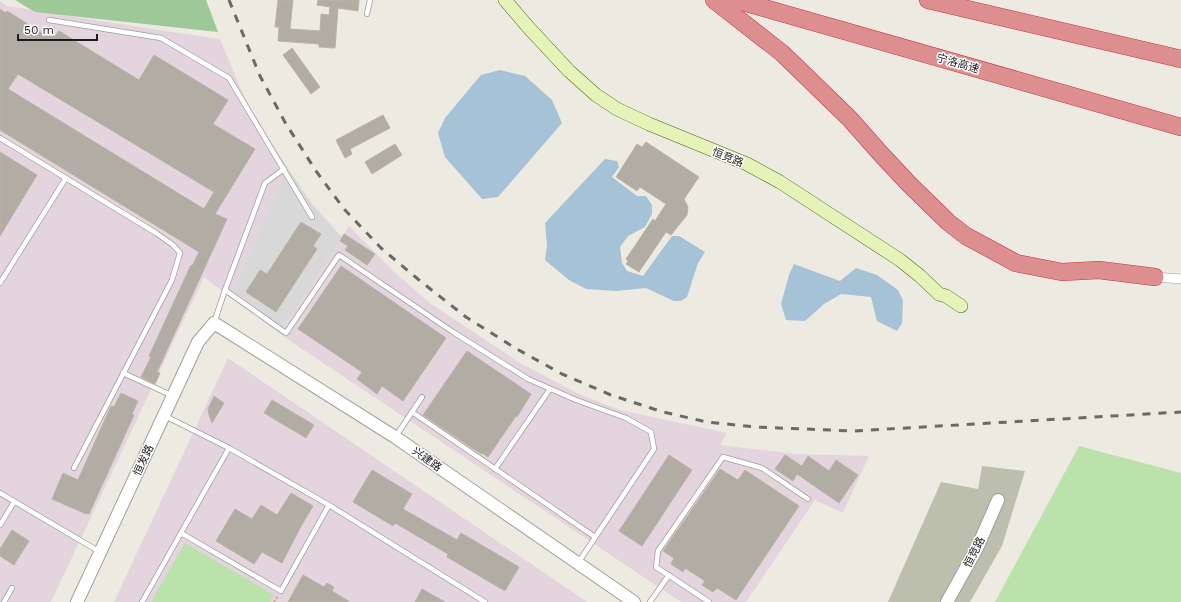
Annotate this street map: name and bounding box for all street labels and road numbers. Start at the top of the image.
street label: 宁洛高速 [935,51,981,76]
street label: 恒竞路 [710,145,746,170]
street label: 恒发路 [131,443,156,478]
street label: 兴建路 [409,445,444,474]
street label: 恒竞路 [961,535,988,570]

